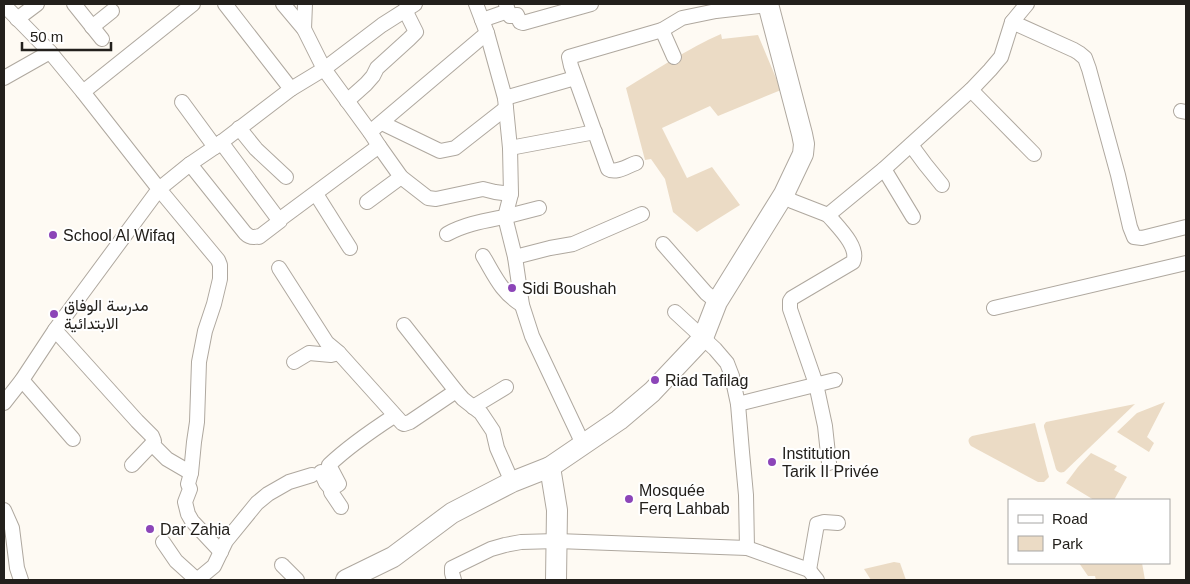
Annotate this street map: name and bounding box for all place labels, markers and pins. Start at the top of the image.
place label: School Al Wifaq [63,227,175,244]
marker: School Al Wifaq [47,229,59,241]
place label: Sidi Boushah [522,280,616,297]
marker: Sidi Boushah [506,282,518,294]
place label: مدرسة الوفاق الابتدائية [64,297,149,333]
marker: مدرسة الوفاق الابتدائية [48,308,60,320]
place label: Riad Tafilag [665,372,748,389]
marker: Riad Tafilag [649,374,661,386]
place label: Institution Tarik II Privée [782,445,879,480]
marker: Institution Tarik II Privée [766,456,778,468]
place label: Mosquée Ferq Lahbab [639,482,730,517]
marker: Mosquée Ferq Lahbab [623,493,635,505]
place label: Dar Zahia [160,521,230,538]
marker: Dar Zahia [144,523,156,535]

